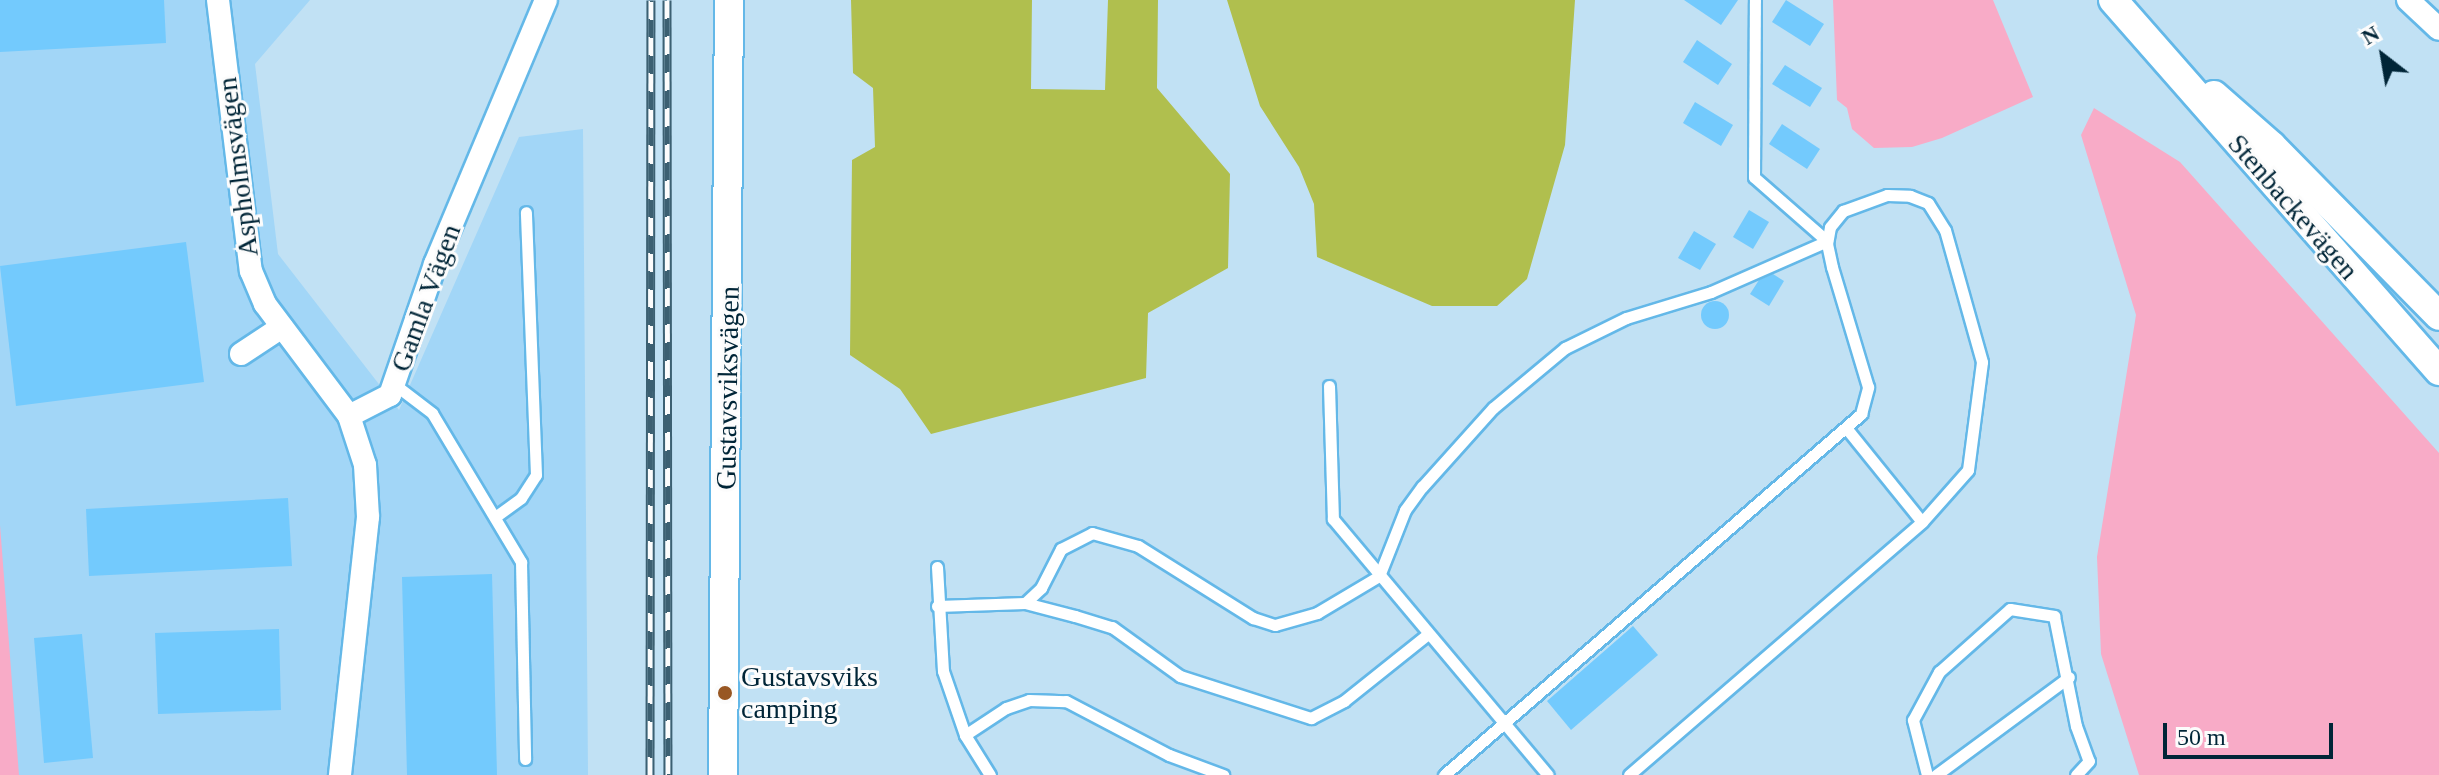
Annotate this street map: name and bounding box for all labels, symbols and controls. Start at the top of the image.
north arrow [2343,16,2423,96]
text: N [2357,20,2384,50]
street label: Aspholmsvägen [210,75,266,259]
street label: Stenbackevägen [2221,127,2365,287]
street label: Gamla Vägen [384,220,468,376]
street label: Gustavsviksvägen [709,286,747,490]
place label: Gustavsviks camping [741,660,878,726]
marker: Gustavsviks camping [716,684,734,702]
scale bar [2167,707,2337,757]
text: 50 m [2177,724,2226,750]

